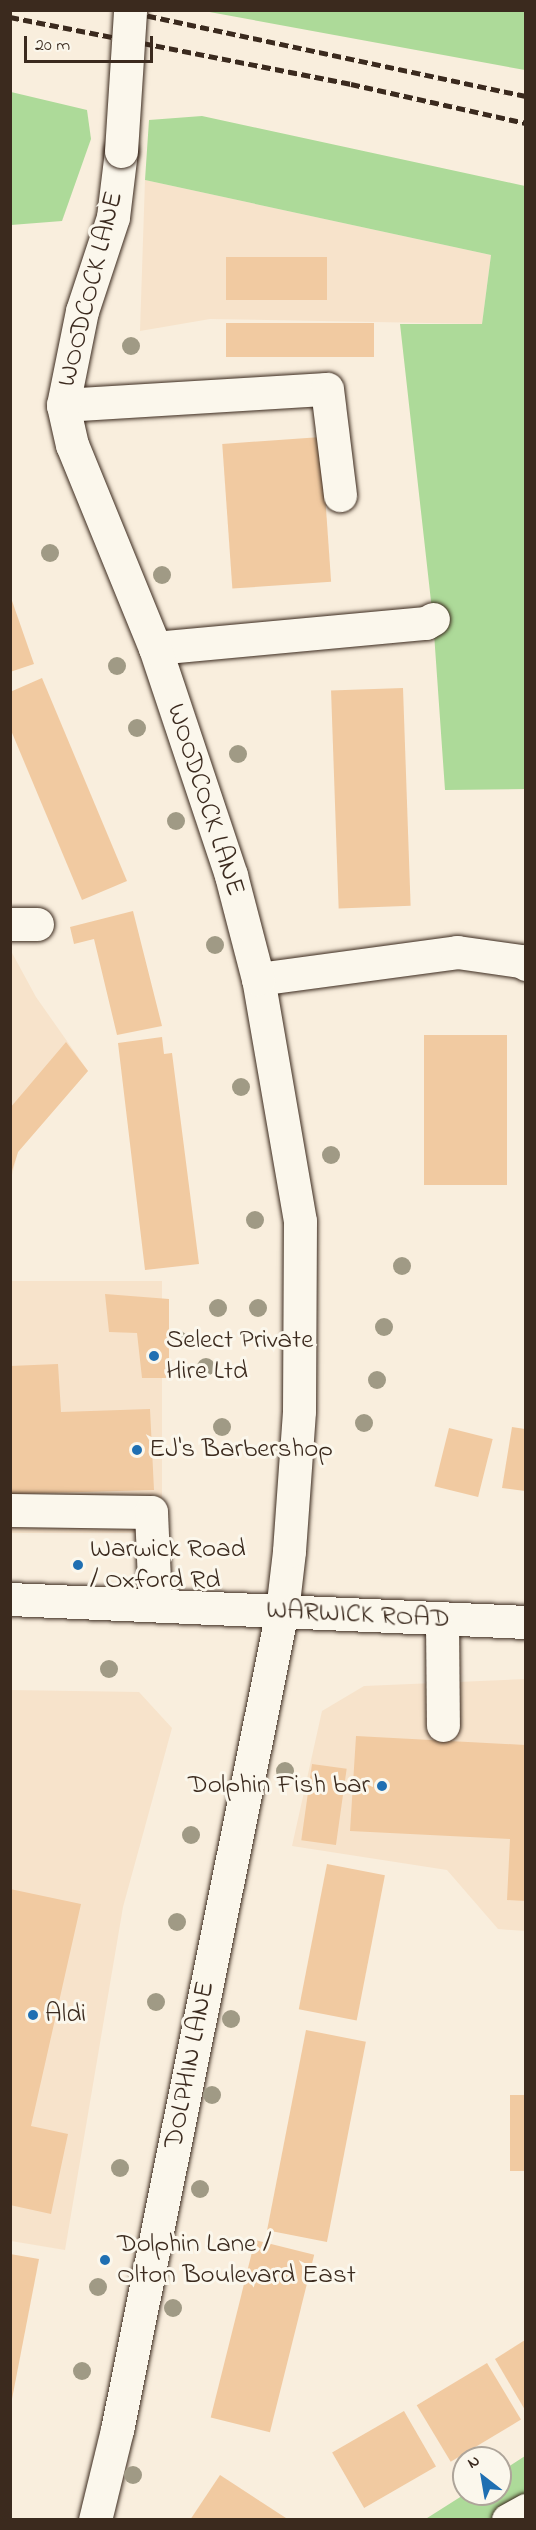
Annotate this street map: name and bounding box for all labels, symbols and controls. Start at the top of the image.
scale bar [27,24,156,62]
text: 20 m [35,33,70,59]
street label: WOODCOCK LANE [51,188,131,390]
street label: WOODCOCK LANE [159,700,251,900]
place label: Select Private Hire Ltd [166,1324,313,1387]
marker: Select Private Hire Ltd [147,1349,161,1363]
place label: EJ's Barbershop [149,1434,333,1466]
marker: EJ's Barbershop [130,1443,144,1457]
place label: Warwick Road / Oxford Rd [90,1533,246,1596]
marker: Warwick Road / Oxford Rd [71,1558,85,1572]
street label: WARWICK ROAD [265,1594,451,1636]
place label: Dolphin Fish bar [188,1770,370,1802]
marker: Dolphin Fish bar [375,1779,389,1793]
street label: DOLPHIN LANE [158,1979,222,2151]
place label: Aldi [45,1999,86,2031]
marker: Aldi [26,2008,40,2022]
place label: Dolphin Lane / Olton Boulevard East [117,2228,356,2291]
marker: Dolphin Lane / Olton Boulevard East [98,2253,112,2267]
north arrow [452,2446,512,2506]
text: N [463,2449,485,2475]

